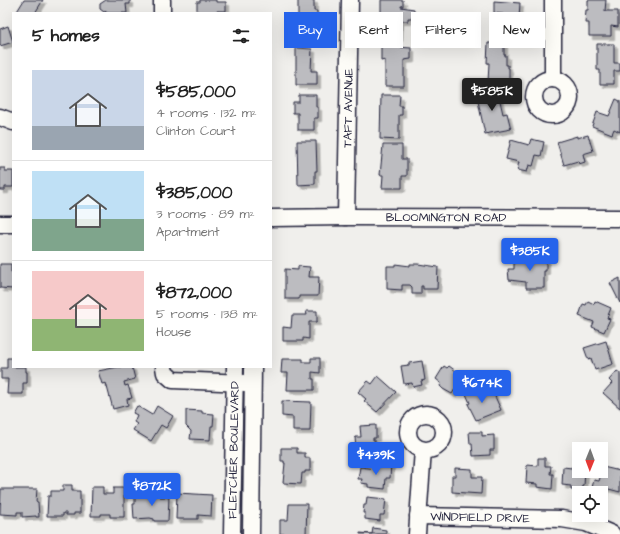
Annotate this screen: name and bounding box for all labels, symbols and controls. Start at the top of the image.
chip: Buy [284,12,337,48]
chip: Rent [345,12,403,48]
chip: Filters [411,12,481,48]
chip: New [489,12,545,48]
text: 5 homes [32,24,100,48]
icon: filters [230,25,252,47]
street label: TAFT AVENUE [339,68,358,148]
pin: $585K [464,78,520,112]
text: $585,000 [156,80,236,104]
text: $585K [471,82,513,100]
icon: home [64,86,112,134]
text: 4 rooms · 132 m² [156,104,257,122]
text: Clinton Court [156,122,236,140]
text: $385,000 [156,181,232,205]
icon: home [64,187,112,235]
text: 3 rooms · 89 m² [156,205,255,223]
street label: BLOOMINGTON ROAD [386,209,506,227]
text: Apartment [156,223,220,241]
pin: $385K [502,238,558,272]
text: $385K [510,242,550,260]
text: $872,000 [156,281,232,305]
icon: home [64,287,112,335]
text: 5 rooms · 138 m² [156,305,258,323]
text: House [156,323,191,341]
pin: $674K [454,370,510,404]
text: $674K [462,374,502,392]
street label: FLETCHER BOULEVARD [224,381,244,519]
pin: $439K [348,442,404,476]
north arrow [572,442,608,478]
map controls [572,442,608,522]
text: $439K [357,446,395,464]
pin: $872K [124,473,180,507]
text: $872K [133,477,171,495]
button: locate [572,486,608,522]
street label: WINDFIELD DRIVE [430,508,530,527]

